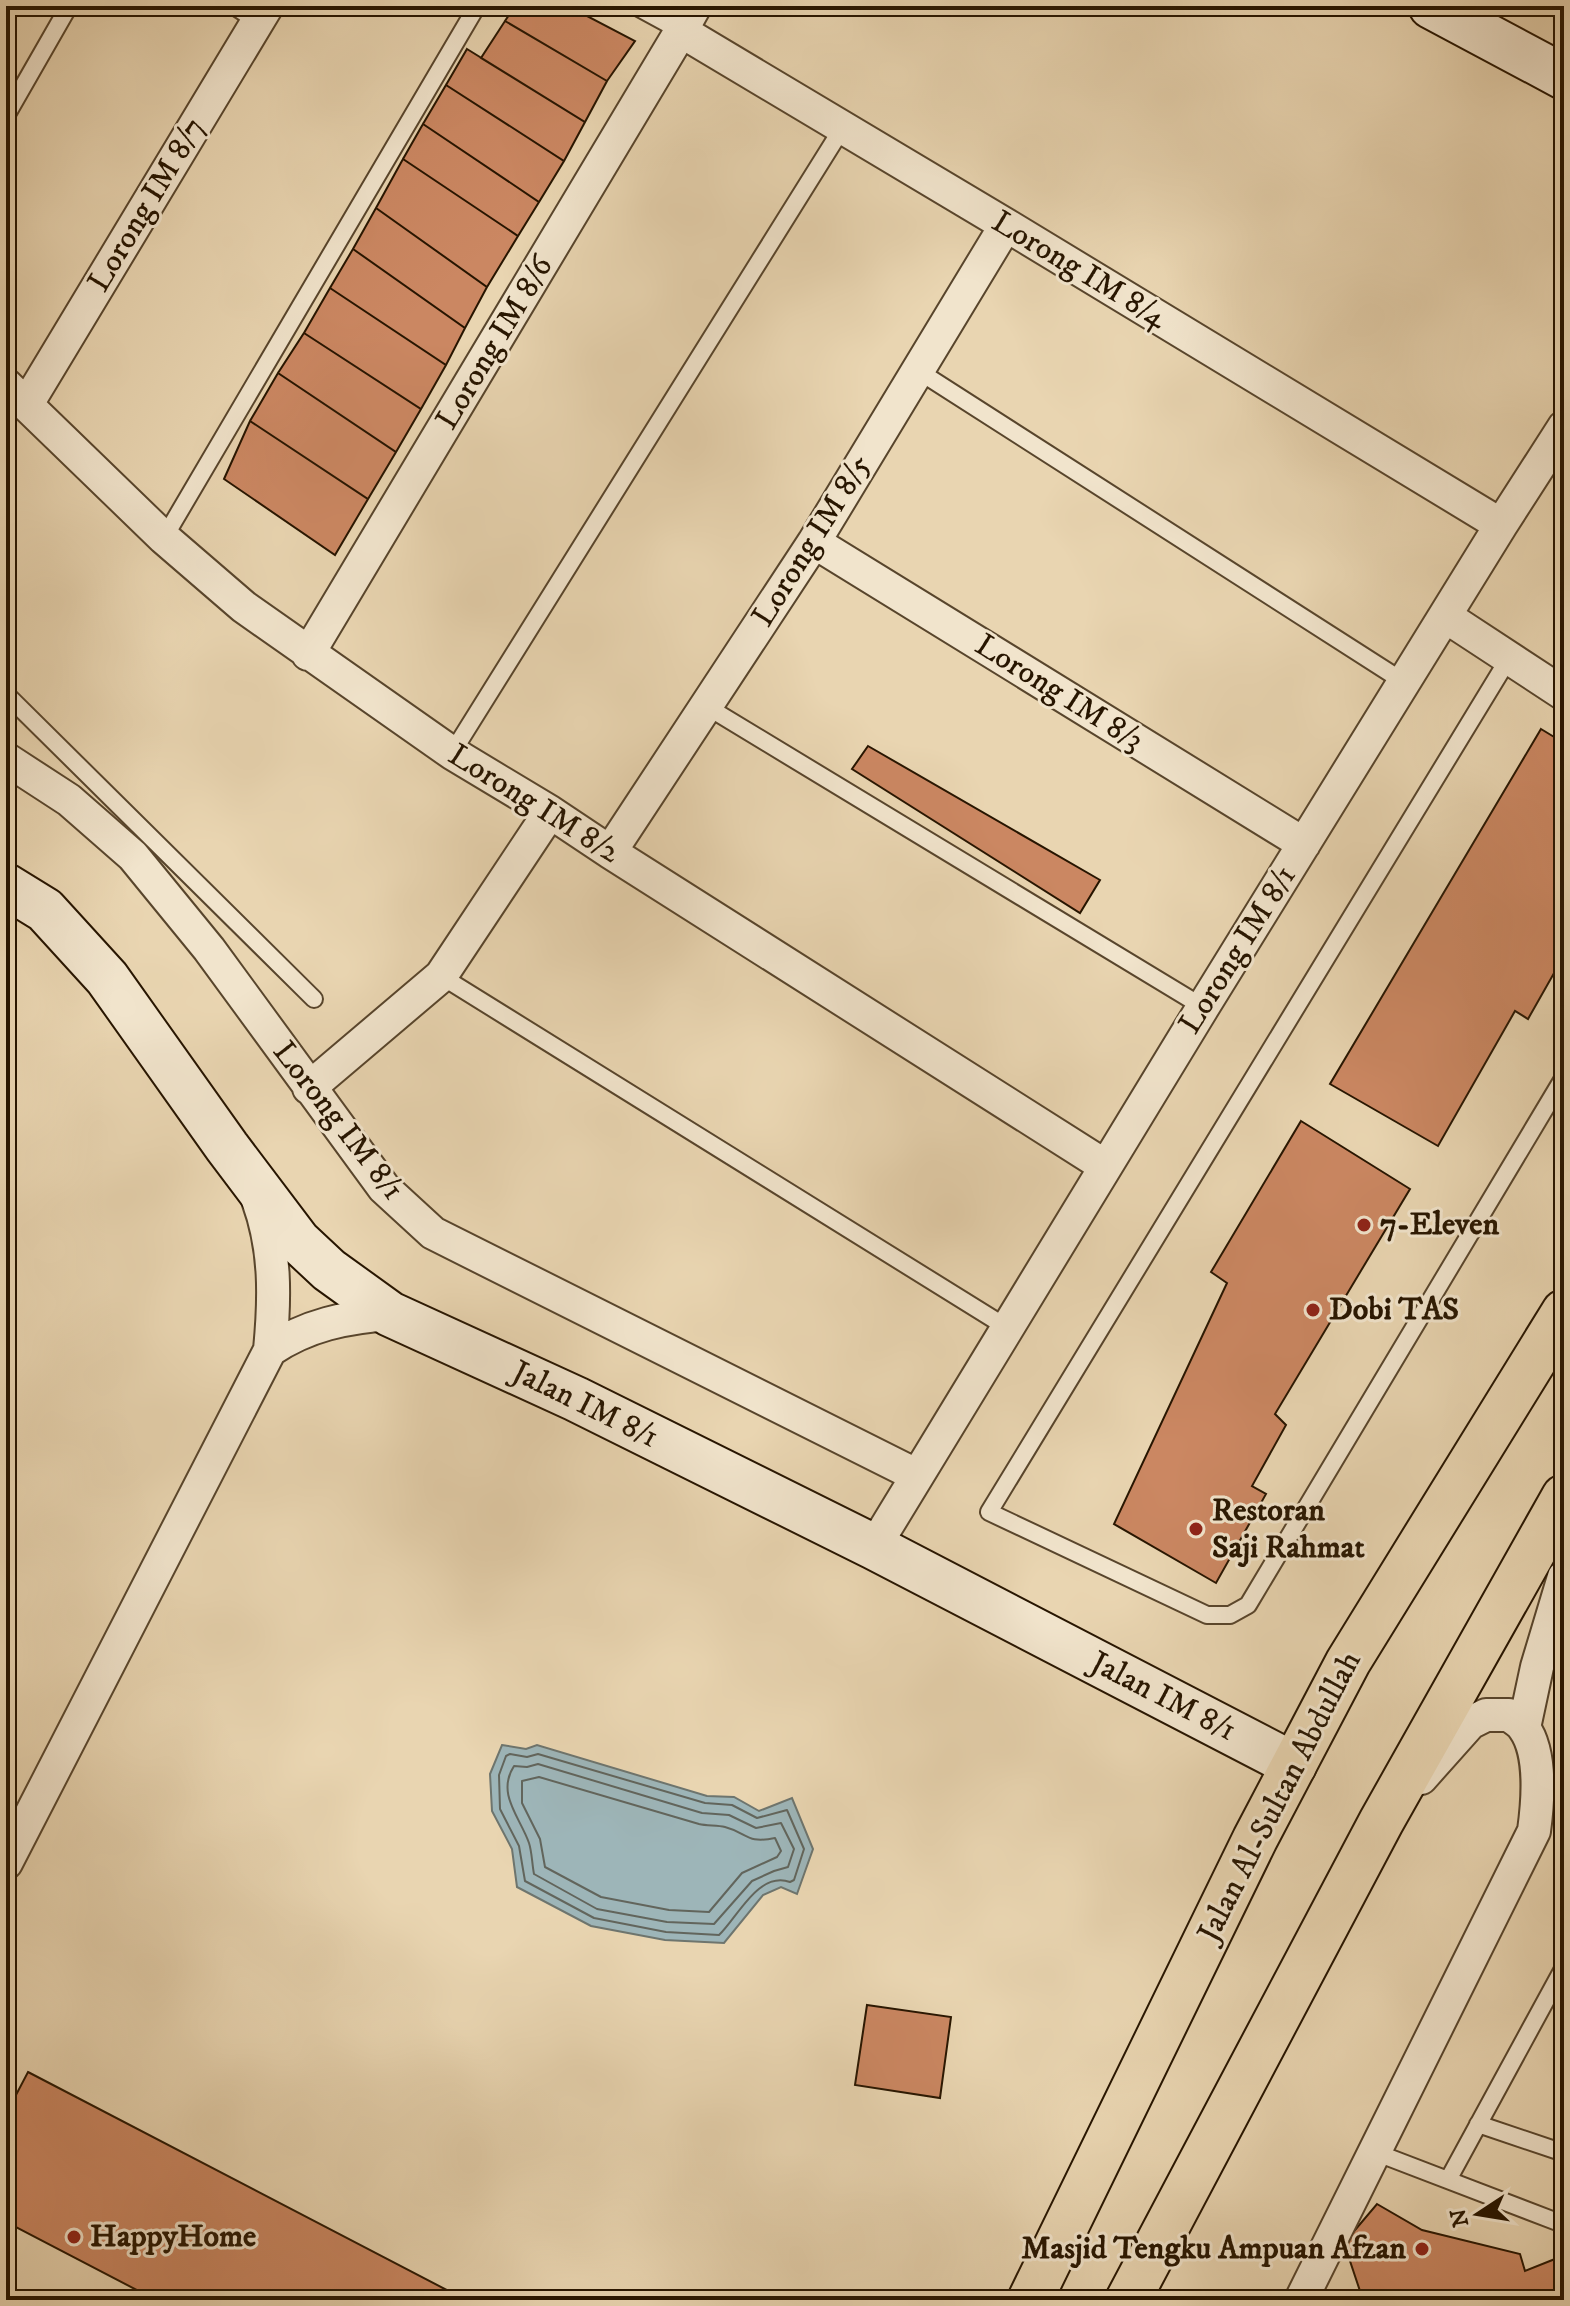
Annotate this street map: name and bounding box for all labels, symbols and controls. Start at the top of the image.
street label: Lorong IM 8/7 [79,111,215,299]
street label: Lorong IM 8/4 [984,202,1174,338]
street label: Lorong IM 8/6 [427,248,563,437]
street label: Lorong IM 8/5 [743,448,881,634]
street label: Lorong IM 8/3 [967,625,1151,761]
street label: Lorong IM 8/2 [441,735,627,873]
street label: Lorong IM 8/1 [1170,858,1306,1042]
street label: Lorong IM 8/1 [263,1033,413,1209]
place label: 7-Eleven [1380,1205,1500,1245]
marker: 7-Eleven [1355,1216,1373,1234]
place label: Dobi TAS [1329,1290,1459,1330]
marker: Dobi TAS [1304,1301,1322,1319]
street label: Jalan IM 8/1 [502,1351,665,1458]
place label: Restoran Saji Rahmat [1212,1491,1365,1568]
marker: Restoran Saji Rahmat [1187,1520,1205,1538]
street label: Jalan IM 8/1 [1081,1642,1243,1751]
street label: Jalan Al-Sultan Abdullah [1188,1645,1371,1952]
north arrow [1438,2174,1518,2254]
text: N [1445,2206,1475,2229]
place label: HappyHome [90,2217,256,2257]
marker: HappyHome [65,2228,83,2246]
place label: Masjid Tengku Ampuan Afzan [1021,2229,1406,2269]
marker: Masjid Tengku Ampuan Afzan [1413,2240,1431,2258]

